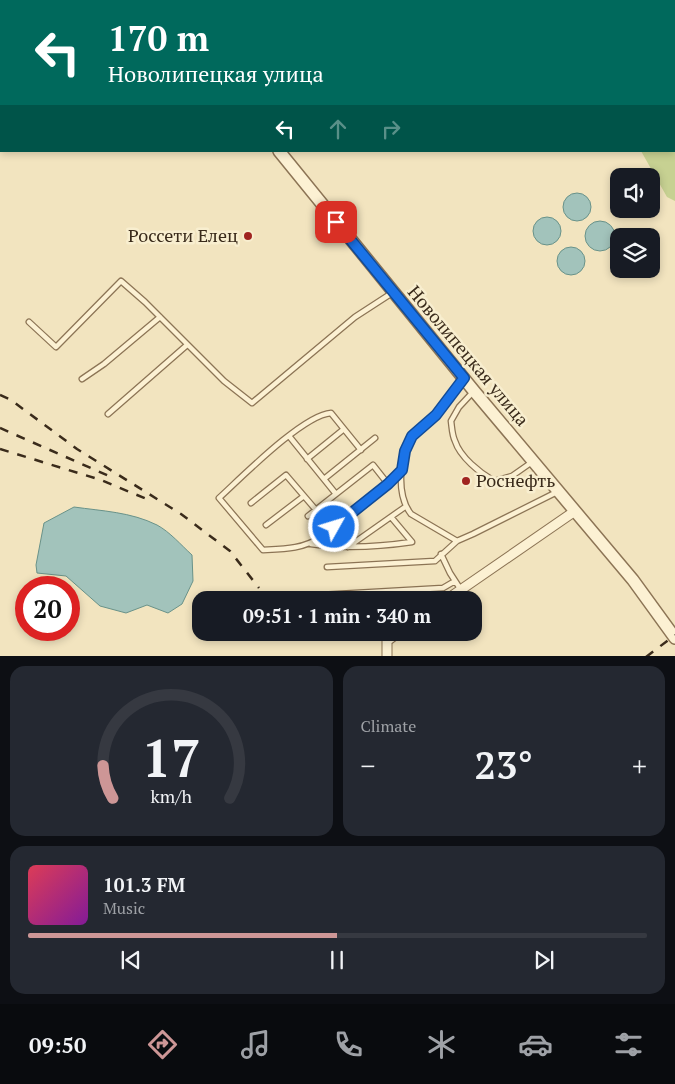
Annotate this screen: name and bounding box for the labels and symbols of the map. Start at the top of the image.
pin [315,201,357,243]
place label: Россети Елец [128,223,238,247]
marker: Россети Елец [242,230,254,242]
street label: Новолипецкая улица [403,280,535,431]
place label: Роснефть [476,468,555,492]
marker: Роснефть [460,475,472,487]
position arrow [307,500,359,552]
speed limit sign: 20 [15,576,80,641]

